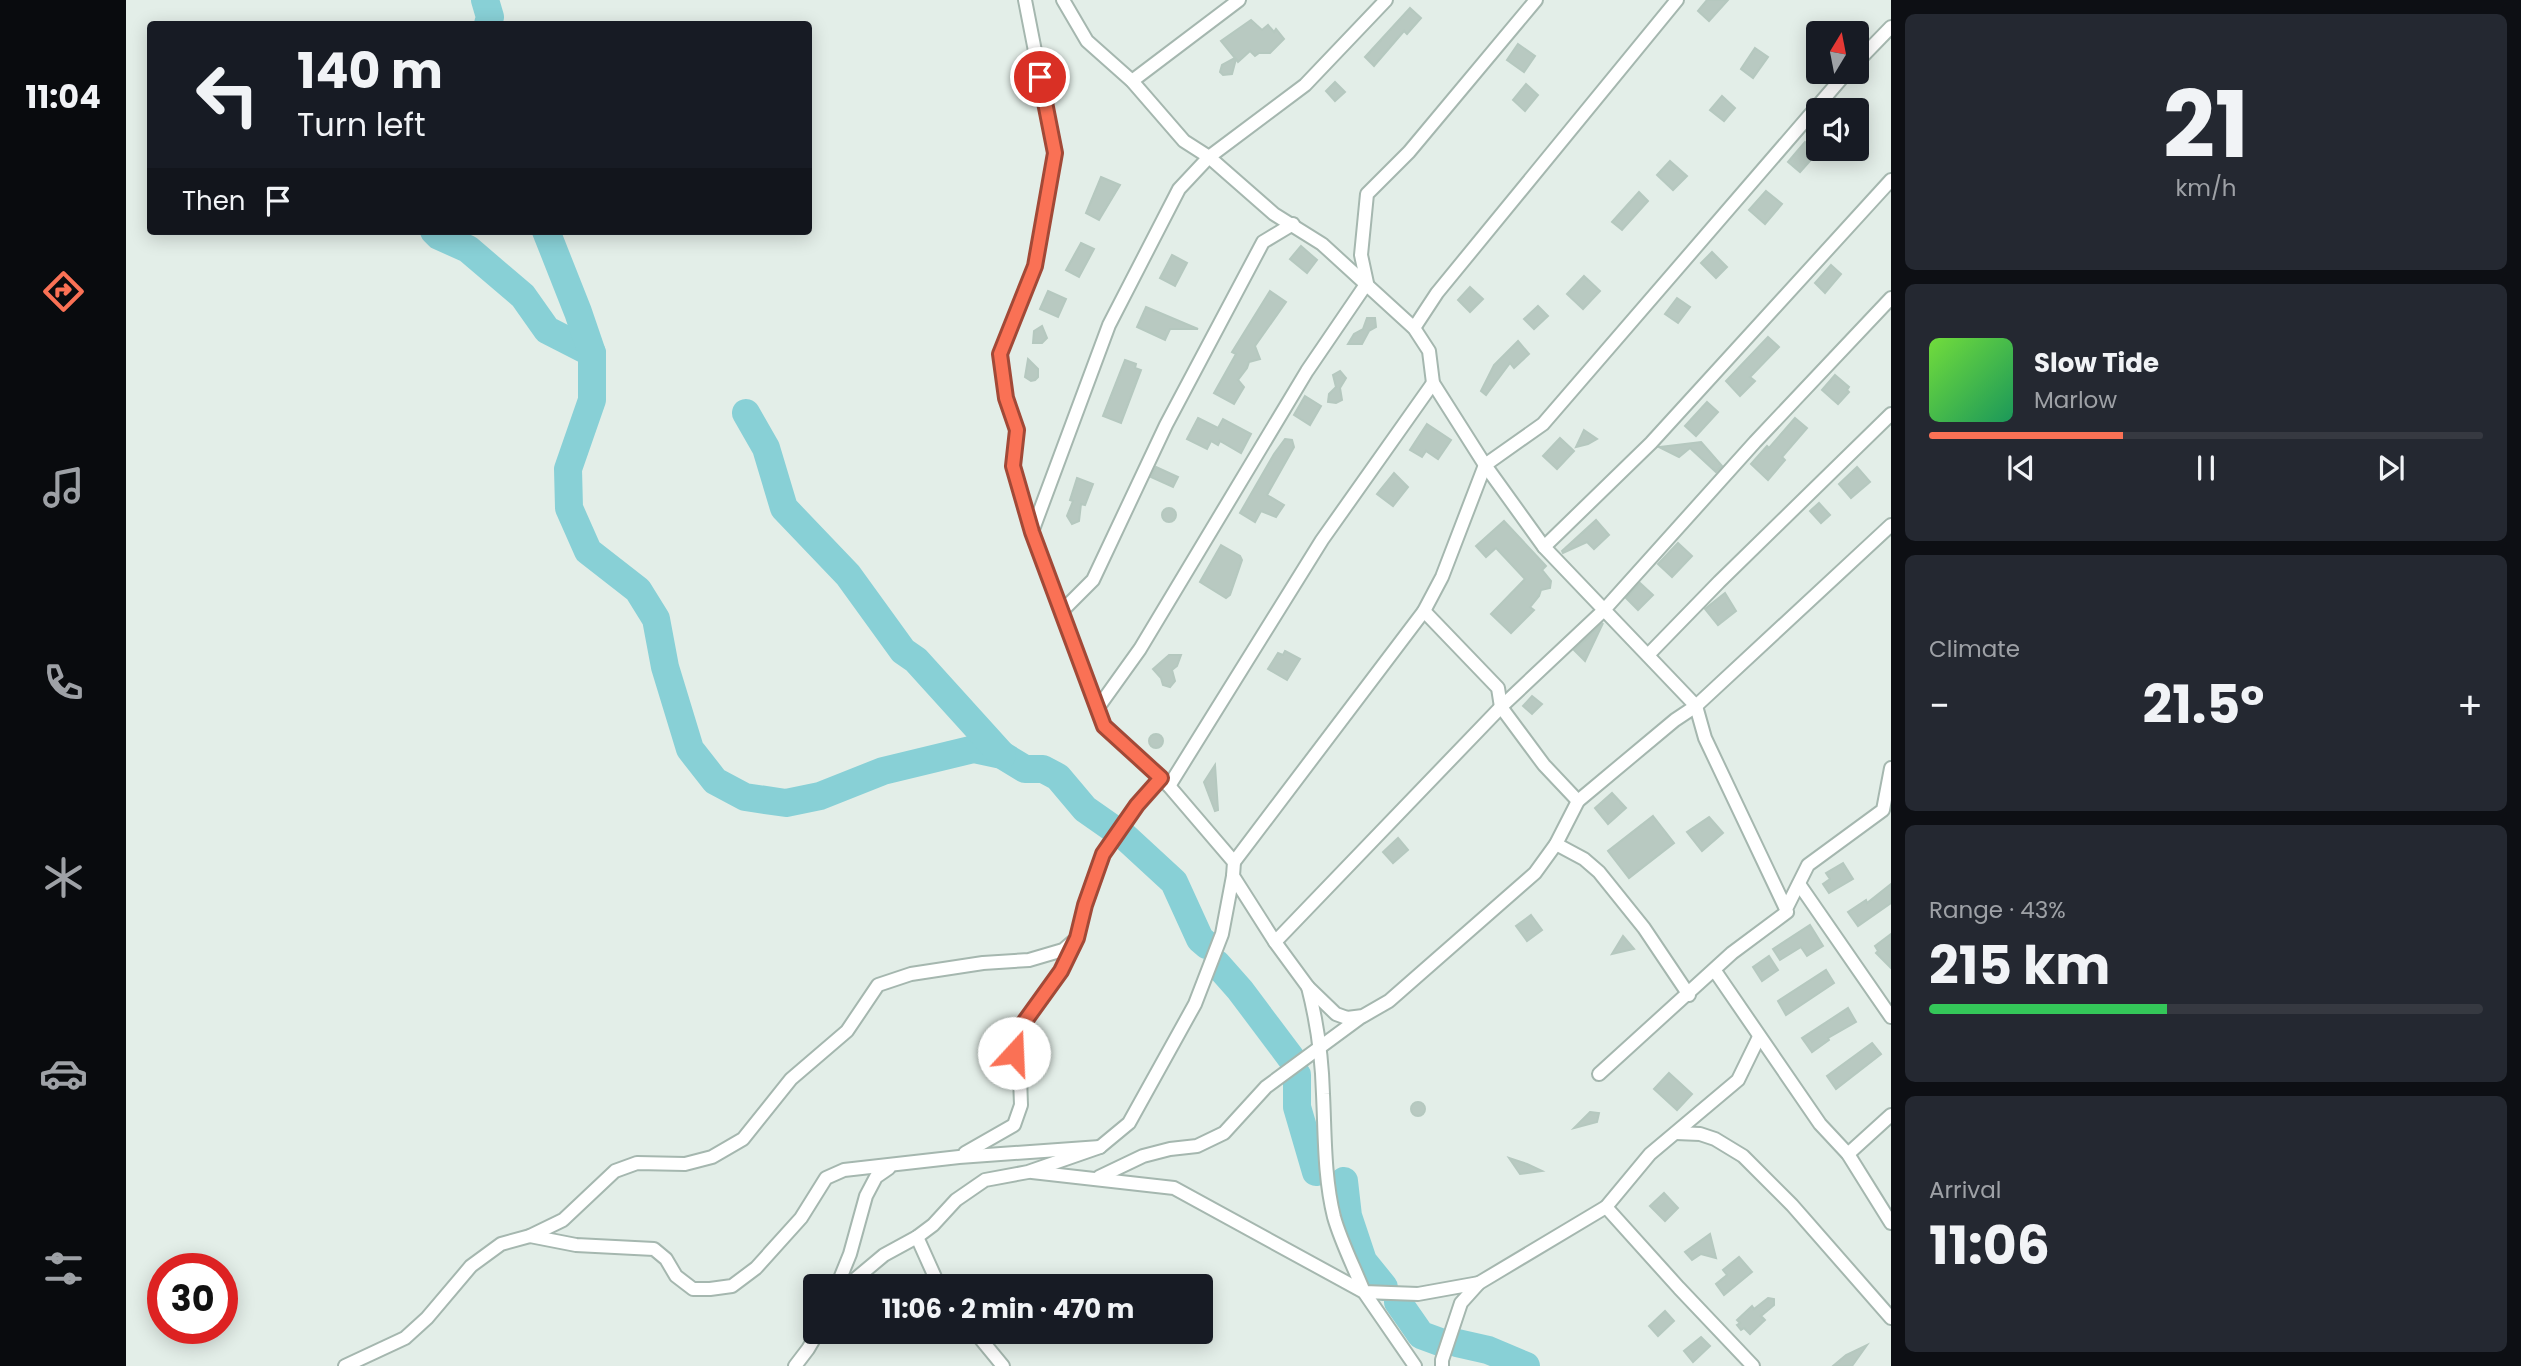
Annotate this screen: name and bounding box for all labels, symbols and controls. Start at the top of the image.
north arrow [1806,21,1869,84]
map controls [1806,21,1869,161]
text: 140 m [297,37,443,105]
pin [1010,47,1070,107]
icon: left [182,49,273,140]
icon: arrive [1021,58,1059,96]
text: 21 [2163,61,2249,189]
text: 11:04 [25,74,101,119]
button: sound [1806,98,1869,161]
text: Turn left [297,102,426,147]
text: km/h [2175,172,2237,204]
icon: arrive [259,182,297,220]
text: Then [182,183,245,219]
icon: directions [39,267,88,316]
text: Slow Tide [2034,345,2159,381]
text: Marlow [2034,384,2117,416]
icon: previous [2002,449,2040,487]
icon: pause [2187,449,2225,487]
icon: next [2372,449,2410,487]
icon: music [39,463,88,512]
text: Climate [1929,633,2020,665]
icon: phone [39,658,88,707]
text: 21.5° [2143,668,2264,741]
text: − [1929,679,1950,732]
text: + [2457,679,2483,732]
icon: climate [39,853,88,902]
text: Range · 43% [1929,894,2066,926]
text: 215 km [1929,929,2110,1002]
position arrow [977,1016,1051,1090]
icon: car [39,1049,88,1098]
text: Arrival [1929,1174,2001,1206]
text: 11:06 [1929,1209,2050,1282]
icon: filters [39,1244,88,1293]
speed limit sign: 30 [147,1253,238,1344]
text: 11:06 · 2 min · 470 m [882,1291,1134,1327]

